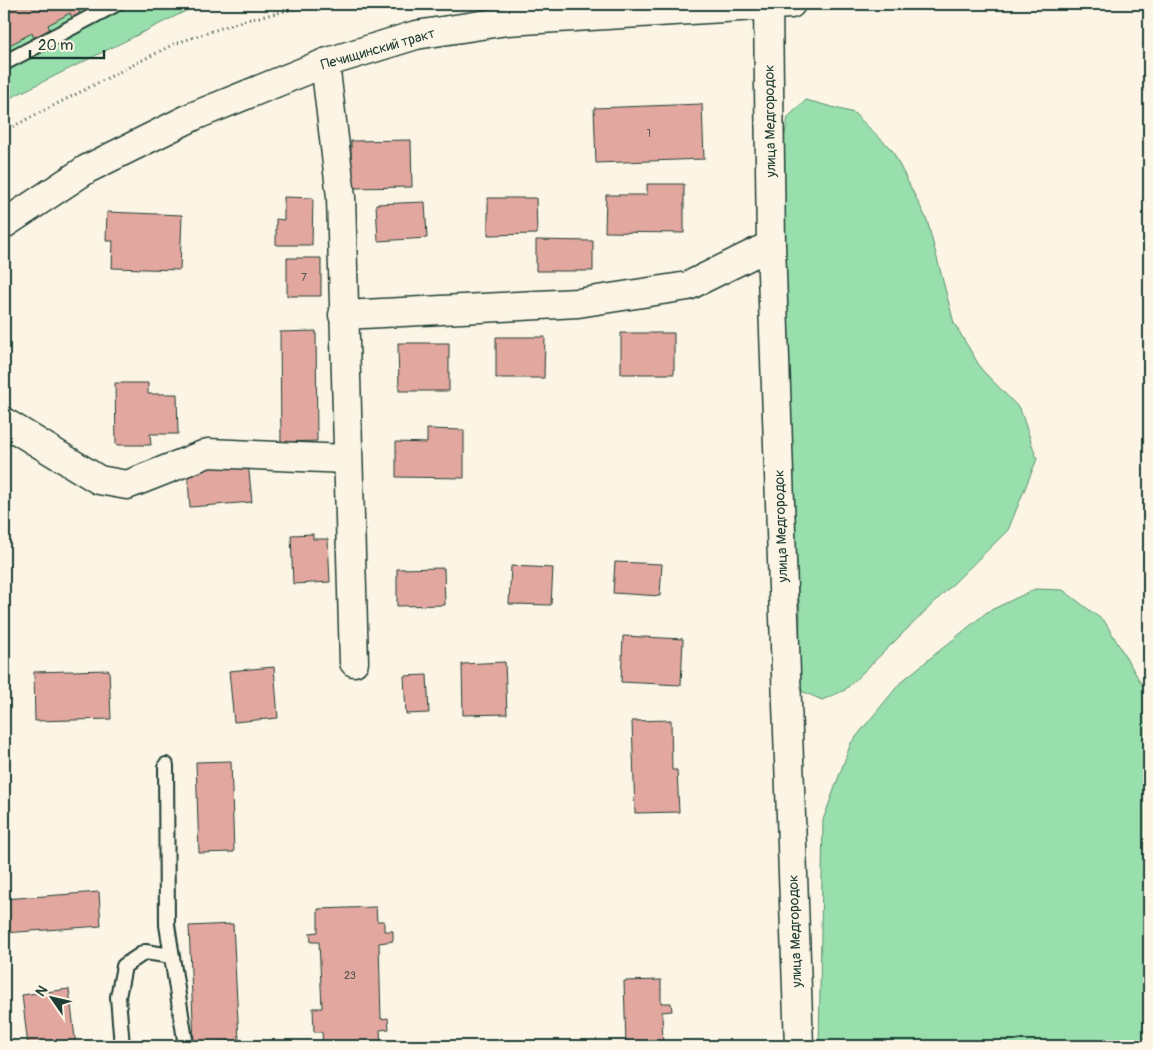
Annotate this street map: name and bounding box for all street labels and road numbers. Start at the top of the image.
street label: Печищинский тракт [319,25,437,73]
street label: улица Медгородок [761,64,780,179]
street label: улица Медгородок [771,469,791,584]
street label: улица Медгородок [785,874,805,989]

